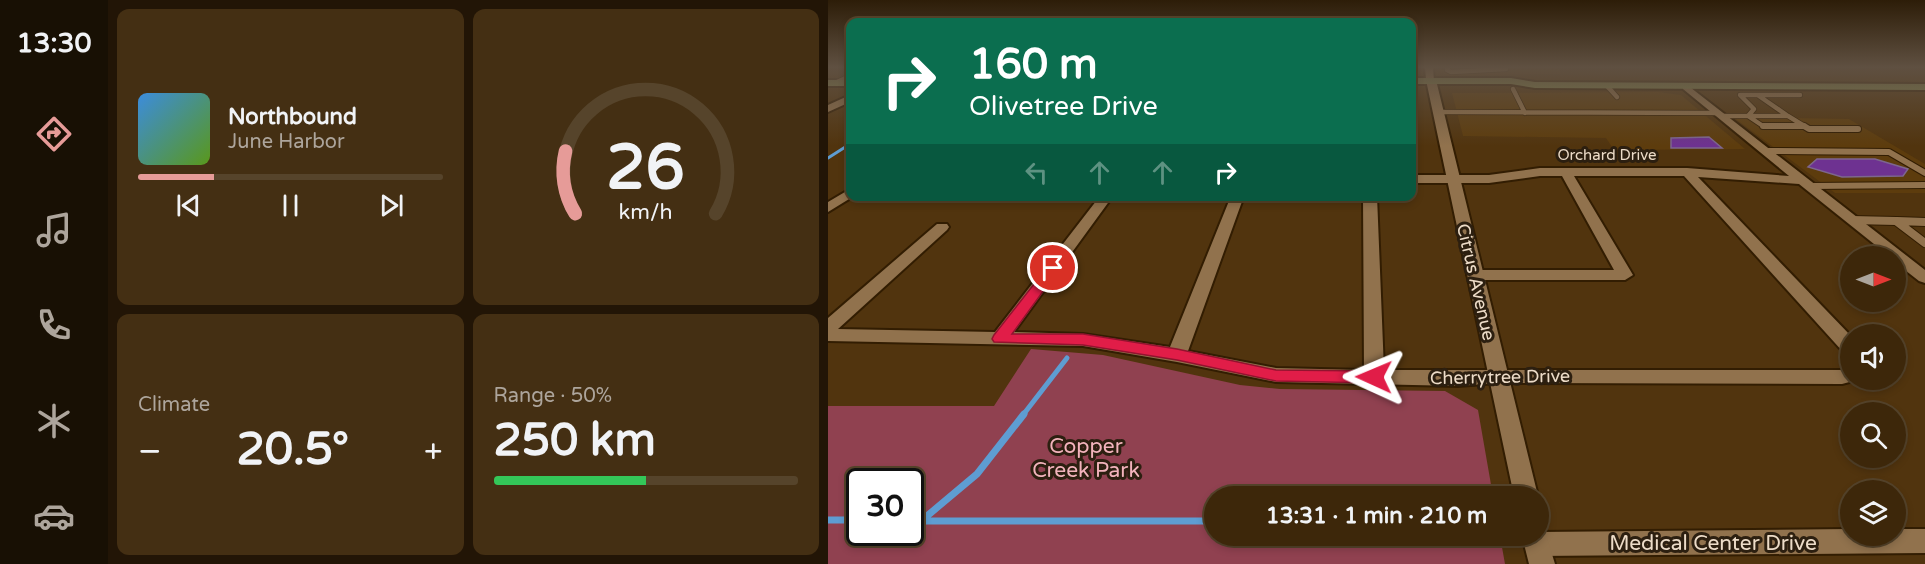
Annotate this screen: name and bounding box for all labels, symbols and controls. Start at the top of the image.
text: 13:30 [17,27,91,60]
text: 160 m [969,39,1098,90]
icon: right [870,42,948,120]
text: Olivetree Drive [969,90,1158,123]
text: Northbound [228,104,357,130]
icon: directions [33,113,75,155]
text: June Harbor [228,130,345,154]
text: 26 [607,131,685,206]
street label: Orchard Drive [1558,146,1656,164]
icon: left [1020,156,1053,189]
icon: ahead [1083,156,1116,189]
icon: ahead [1146,156,1179,189]
icon: right [1209,156,1242,189]
icon: previous [172,189,205,222]
icon: pause [274,189,307,222]
icon: next [375,189,408,222]
text: km/h [619,200,673,226]
icon: music [33,209,75,251]
street label: Citrus Avenue [1452,221,1500,343]
pin [1027,242,1078,293]
north arrow [1840,246,1906,312]
map controls [1840,246,1906,546]
icon: arrive [1036,251,1069,284]
icon: phone [33,304,75,346]
button: sound [1840,324,1906,390]
position arrow [1342,345,1406,409]
street label: Cherrytree Drive [1430,365,1570,389]
text: Range · 50% [494,384,612,408]
text: Climate [138,393,210,417]
icon: climate [33,400,75,442]
button: search [1840,402,1906,468]
text: 250 km [494,414,656,468]
text: 20.5° [236,423,349,477]
text: − [138,432,162,471]
text: + [424,432,442,471]
park label: Copper Creek Park [1032,434,1140,483]
speed limit sign: 30 [846,468,924,546]
button: layers [1840,480,1906,546]
icon: car [33,495,75,537]
text: 13:31 · 1 min · 210 m [1266,503,1487,529]
street label: Medical Center Drive [1609,531,1817,556]

